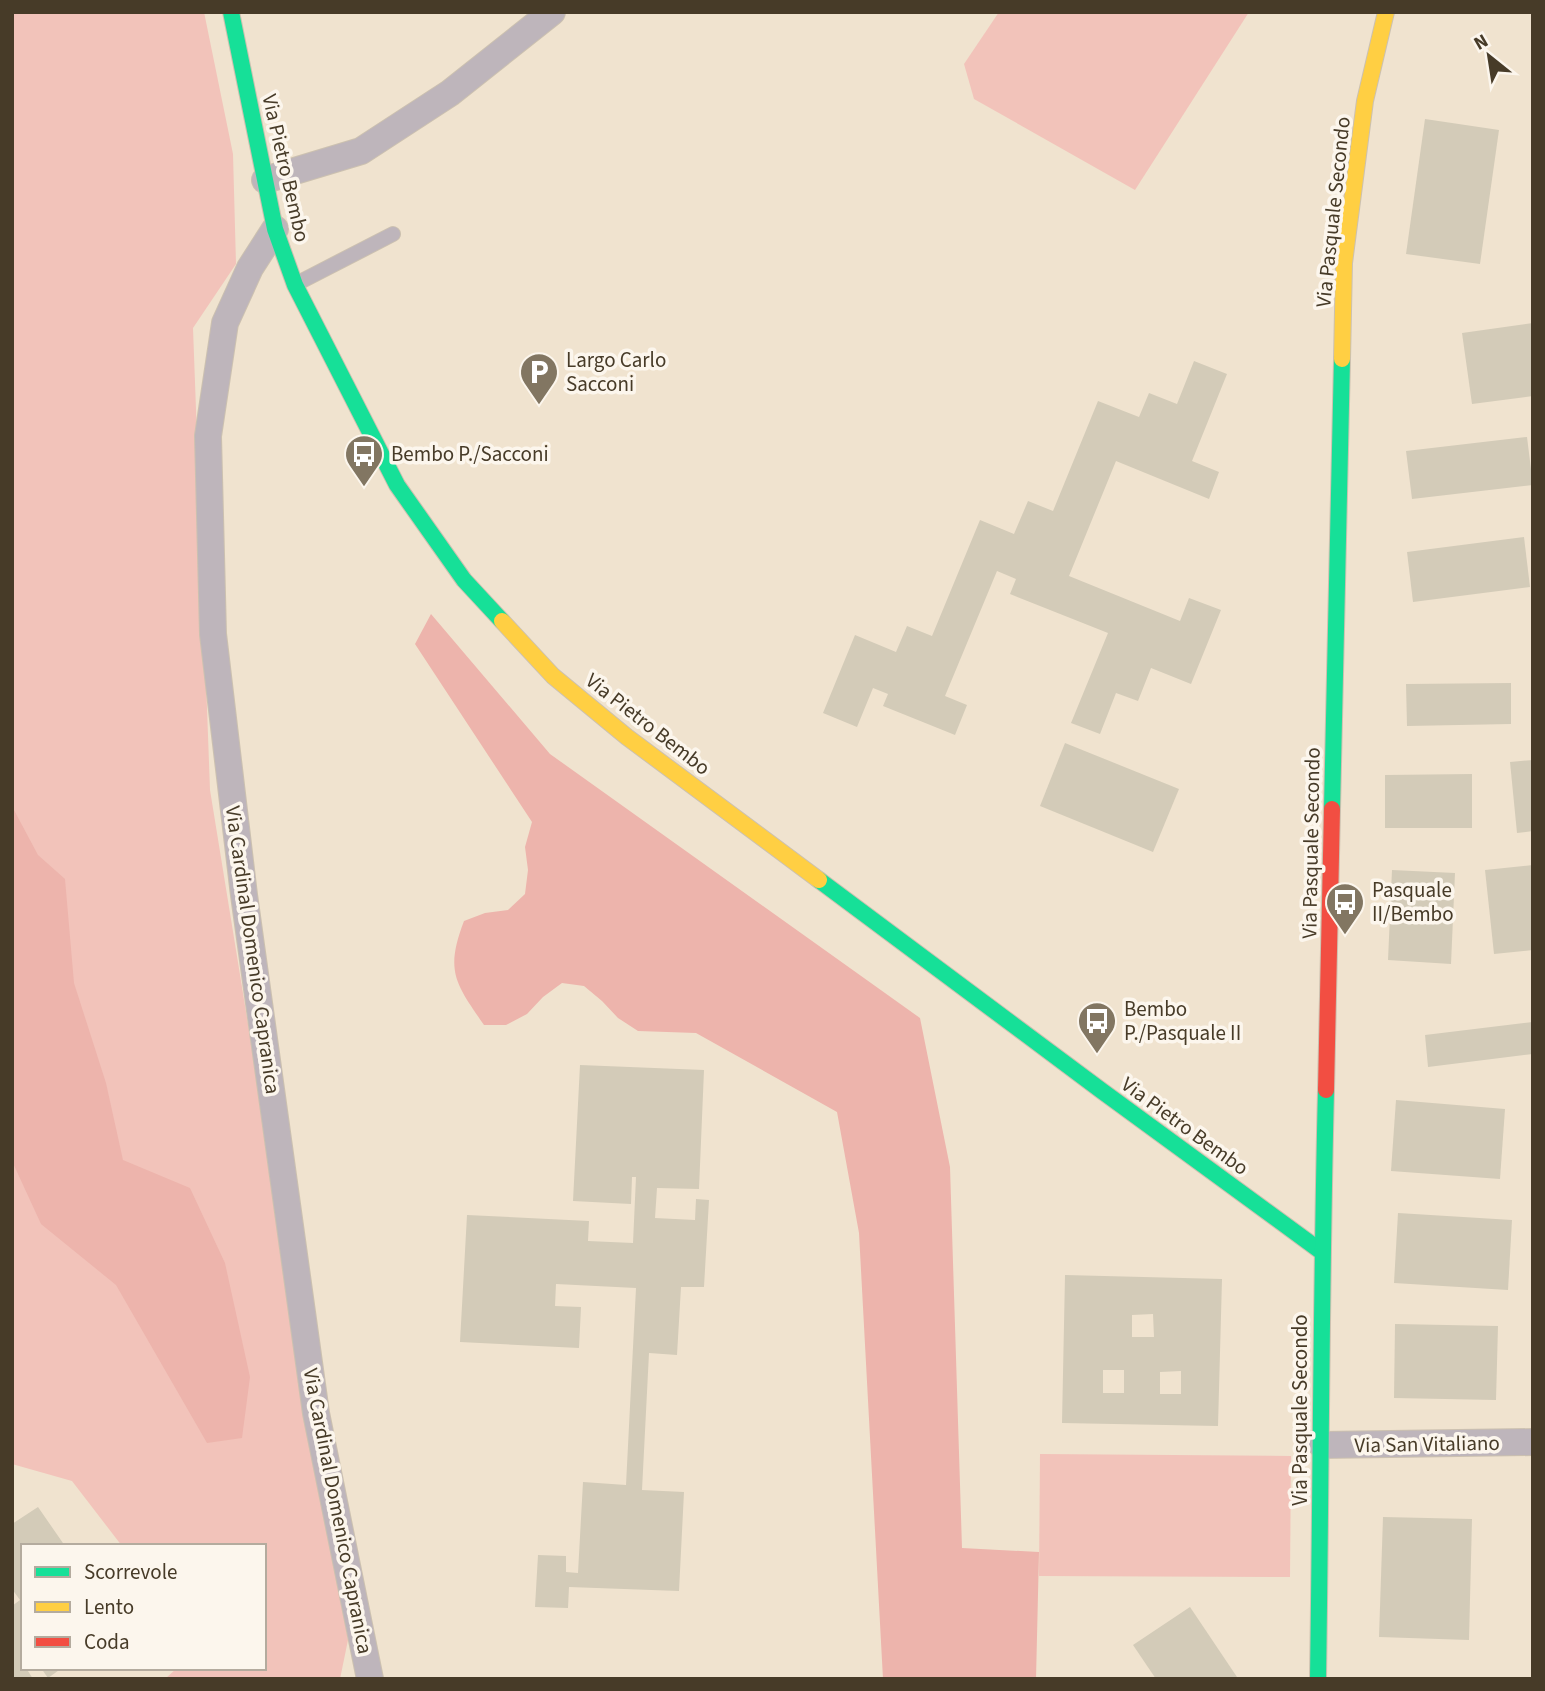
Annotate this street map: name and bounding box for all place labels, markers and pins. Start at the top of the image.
place label: Largo Carlo Sacconi [566,345,666,399]
parking icon: Largo Carlo Sacconi [518,351,560,406]
bus stop icon: Bembo P./Sacconi [343,433,385,488]
place label: Bembo P./Sacconi [391,439,549,469]
place label: Pasquale II/Bembo [1372,875,1454,929]
bus stop icon: Pasquale II/Bembo [1324,881,1366,936]
place label: Bembo P./Pasquale II [1124,994,1241,1048]
bus stop icon: Bembo P./Pasquale II [1076,1000,1118,1055]

